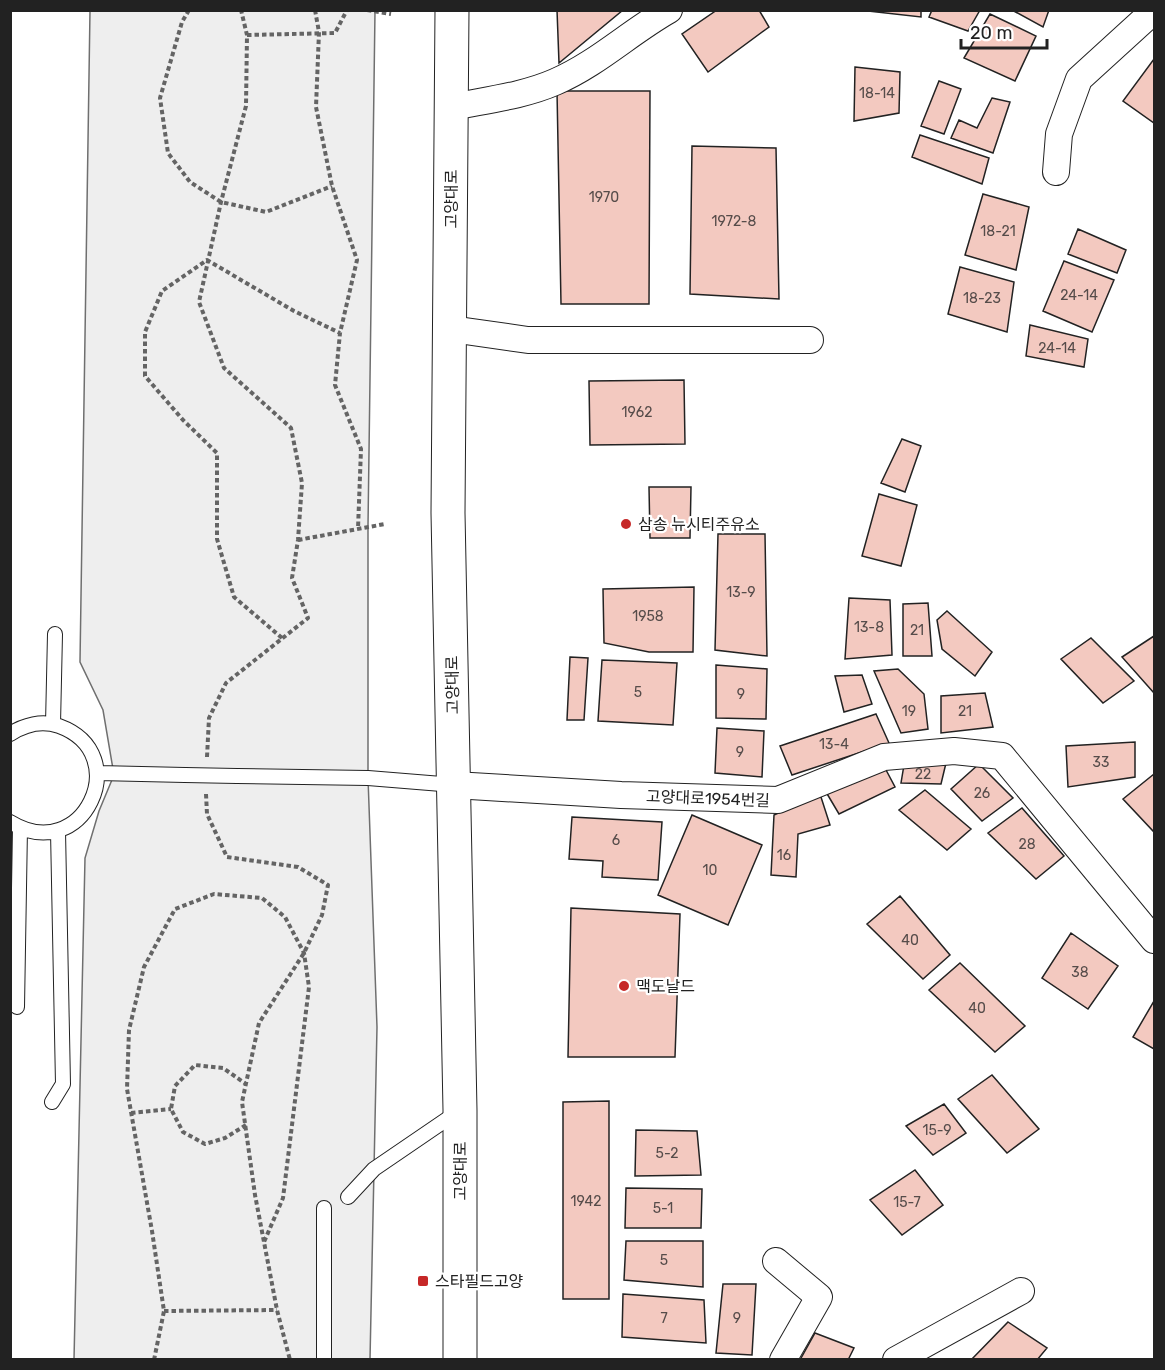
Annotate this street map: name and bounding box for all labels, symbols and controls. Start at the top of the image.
scale bar [961,12,1046,50]
text: 20 m [970,22,1012,44]
house number: 18-14 [859,85,895,102]
street label: 고양대로 [442,169,461,228]
house number: 1970 [589,189,619,206]
house number: 1972-8 [711,213,757,230]
house number: 18-21 [980,223,1016,240]
house number: 24-14 [1060,287,1098,304]
house number: 18-23 [963,290,1001,307]
house number: 24-14 [1038,340,1076,357]
house number: 1962 [622,404,652,421]
place label: 삼송 뉴시티주유소 [638,515,760,534]
marker: 삼송 뉴시티주유소 [619,517,633,531]
house number: 13-9 [726,584,756,601]
house number: 1958 [632,608,664,625]
house number: 13-8 [854,619,884,636]
house number: 21 [910,622,924,639]
street label: 고양대로 [442,655,463,715]
house number: 5 [634,684,642,701]
house number: 9 [737,686,745,703]
house number: 19 [902,703,916,720]
house number: 21 [958,703,972,720]
house number: 13-4 [819,736,849,753]
house number: 9 [736,744,744,761]
house number: 33 [1093,754,1109,771]
house number: 22 [915,766,931,783]
house number: 26 [974,785,990,802]
street label: 고양대로1954번길 [646,787,770,810]
house number: 6 [612,832,620,849]
house number: 28 [1018,836,1036,853]
house number: 16 [777,847,791,864]
house number: 10 [703,862,718,879]
house number: 40 [901,932,919,949]
house number: 38 [1071,964,1089,981]
place label: 맥도날드 [636,977,695,996]
marker: 맥도날드 [617,979,631,993]
house number: 40 [968,1000,986,1017]
house number: 15-9 [922,1122,952,1139]
street label: 고양대로 [451,1141,470,1200]
house number: 5-2 [656,1145,678,1162]
house number: 1942 [570,1193,602,1210]
house number: 15-7 [893,1194,921,1211]
house number: 5-1 [653,1200,673,1217]
house number: 5 [660,1252,668,1269]
place label: 스타필드고양 [435,1272,524,1291]
marker: 스타필드고양 [416,1274,430,1288]
house number: 7 [660,1310,668,1327]
house number: 9 [733,1310,741,1327]

